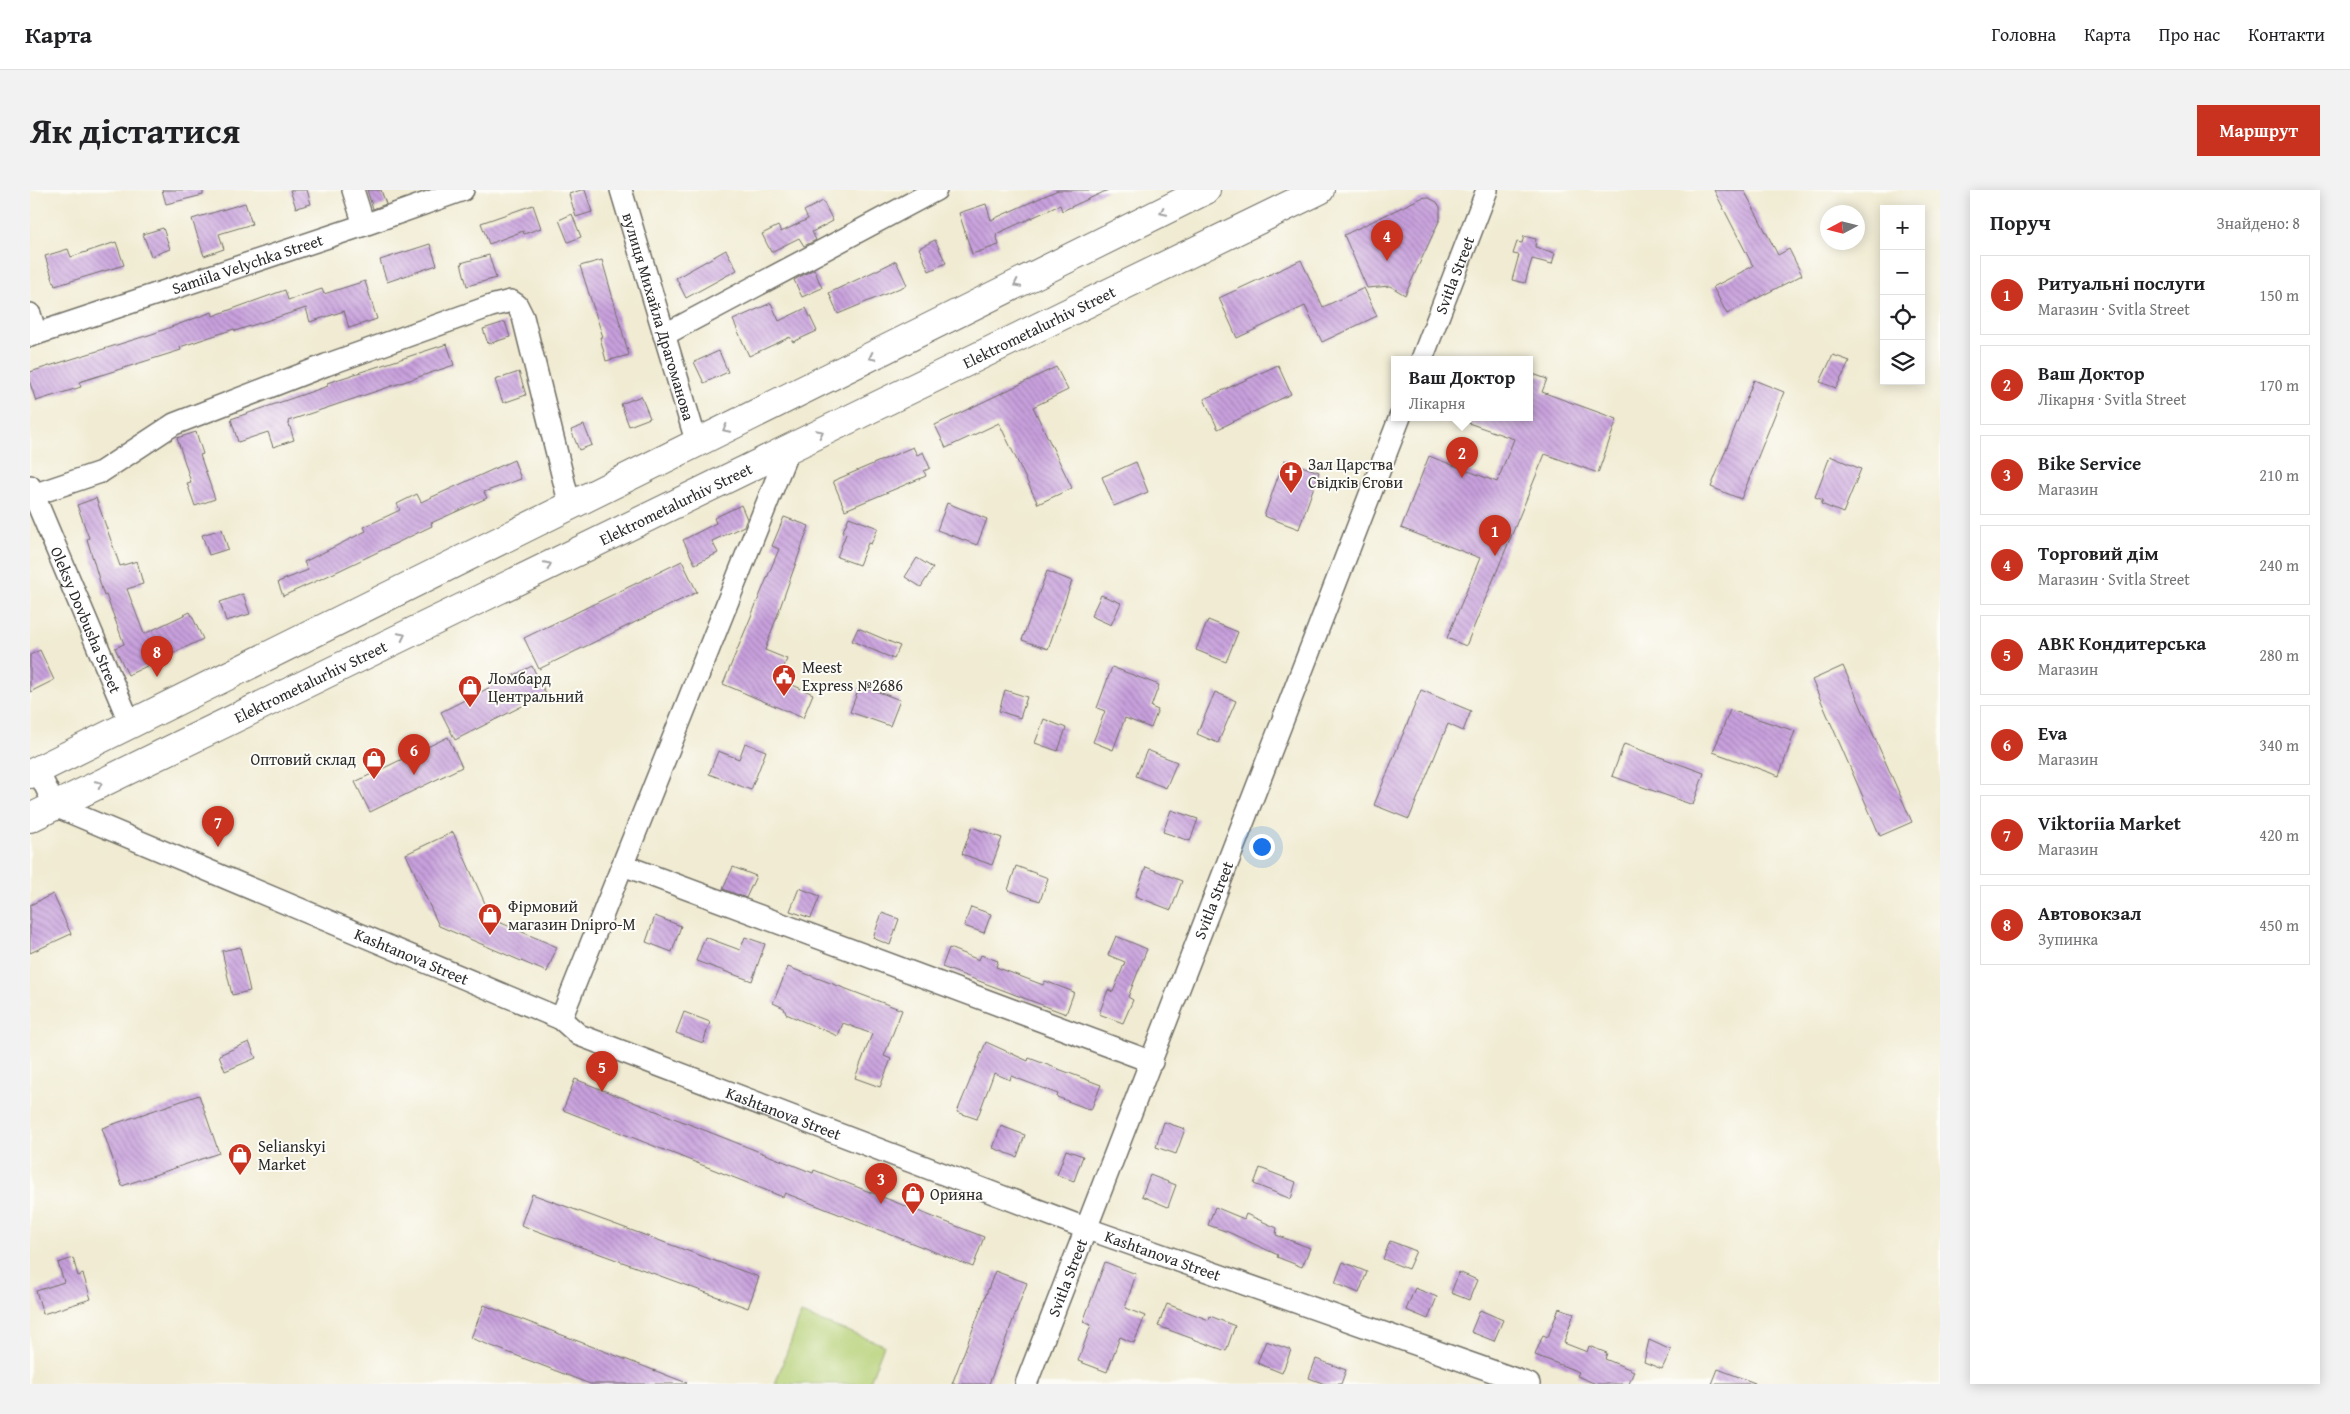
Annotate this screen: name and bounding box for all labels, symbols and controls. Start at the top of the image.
text: Карта [25,17,92,52]
text: Головна [1991,21,2056,48]
text: Карта [2084,21,2131,48]
text: Про нас [2159,21,2220,48]
text: Контакти [2248,21,2325,48]
text: Як дістатися [30,105,240,156]
button: Маршрут [2197,105,2320,156]
north arrow [1820,205,1865,250]
map controls [1880,205,1925,385]
button: + [1880,205,1925,250]
one-way arrow [1159,206,1168,216]
text: Поруч [1990,207,2051,238]
street label: вулиця Михайла Драгоманова [616,210,701,424]
text: Знайдено: 8 [2217,211,2300,235]
pin: 4 [1371,220,1403,261]
street label: Samiila Velychka Street [168,227,326,300]
street label: Svitla Street [1428,232,1480,318]
button: − [1880,250,1925,295]
text: Ритуальні послуги [2038,269,2205,297]
one-way arrow [1013,278,1022,288]
street label: Elektrometalurhiv Street [958,279,1120,374]
text: 1 [2003,283,2011,307]
text: 150 m [2259,283,2299,307]
button: locate [1880,295,1925,340]
text: Магазин · Svitla Street [2038,297,2190,321]
button: layers [1880,340,1925,385]
one-way arrow [868,351,877,361]
popup [1391,356,1533,421]
text: Ваш Доктор [2038,359,2145,387]
text: Ваш Доктор [1409,363,1515,391]
text: 2 [2003,373,2011,397]
text: 170 m [2259,373,2299,397]
text: Лікарня · Svitla Street [2038,387,2186,411]
text: Лікарня [1409,391,1465,415]
one-way arrow [722,423,731,433]
one-way arrow [815,429,824,439]
pin: 2 [1446,437,1478,478]
text: Bike Service [2038,449,2141,477]
place label: Зал Царства Свідків Єгови [1308,452,1403,494]
street label: Elektrometalurhiv Street [595,456,756,551]
church icon: Зал Царства Свідків Єгови [1278,460,1304,494]
text: 3 [2003,463,2011,487]
text: 210 m [2259,463,2299,487]
text: Магазин [2038,477,2098,501]
pin: 1 [1479,515,1511,556]
text: Торговий дім [2038,539,2159,567]
street label: Oleksy Dovbusha Street [45,543,128,697]
text: 4 [2003,553,2011,577]
text: 240 m [2259,553,2299,577]
one-way arrow [543,561,552,571]
text: Магазин · Svitla Street [2038,567,2190,591]
text: АВК Кондитерська [2038,629,2206,657]
one-way arrow [397,632,406,642]
street label: Elektrometalurhiv Street [230,634,391,729]
pin: 8 [141,636,173,677]
text: 5 [2003,643,2011,667]
text: 280 m [2259,643,2299,667]
place label: Meest Express №2686 [802,655,903,697]
text: Магазин [2038,657,2098,681]
public building icon: Meest Express №2686 [771,663,797,697]
place label: Ломбард Центральний [488,666,584,708]
shop icon: Ломбард Центральний [457,674,483,708]
text: Eva [2038,719,2067,747]
text: 6 [2003,733,2011,757]
text: 340 m [2259,733,2299,757]
pin: 6 [398,734,430,775]
shop icon: Оптовий склад [361,746,387,780]
place label: Оптовий склад [250,747,356,771]
text: Магазин [2038,747,2098,771]
one-way arrow [94,780,103,790]
pin: 7 [202,806,234,847]
text: Viktoriia Market [2038,809,2181,837]
text: 7 [2003,823,2011,847]
text: 420 m [2259,823,2299,847]
your location [1249,834,1275,860]
text: Магазин [2038,837,2098,861]
street label: Svitla Street [1187,857,1239,943]
place label: Фірмовий магазин Dnipro-M [508,894,636,936]
text: Автовокзал [2038,899,2141,927]
shop icon: Фірмовий магазин Dnipro-M [477,902,503,936]
text: 8 [2003,913,2011,937]
text: 450 m [2259,913,2299,937]
street label: Kashtanova Street [351,922,473,991]
text: Зупинка [2038,927,2098,951]
pin: 5 [586,1051,618,1092]
street label: Kashtanova Street [722,1080,845,1146]
place label: Selianskyi Market [258,1134,326,1176]
shop icon: Selianskyi Market [227,1142,253,1176]
pin: 3 [865,1163,897,1204]
shop icon: Орияна [900,1181,926,1215]
place label: Орияна [930,1182,983,1206]
street label: Kashtanova Street [1101,1224,1224,1287]
street label: Svitla Street [1041,1235,1093,1320]

